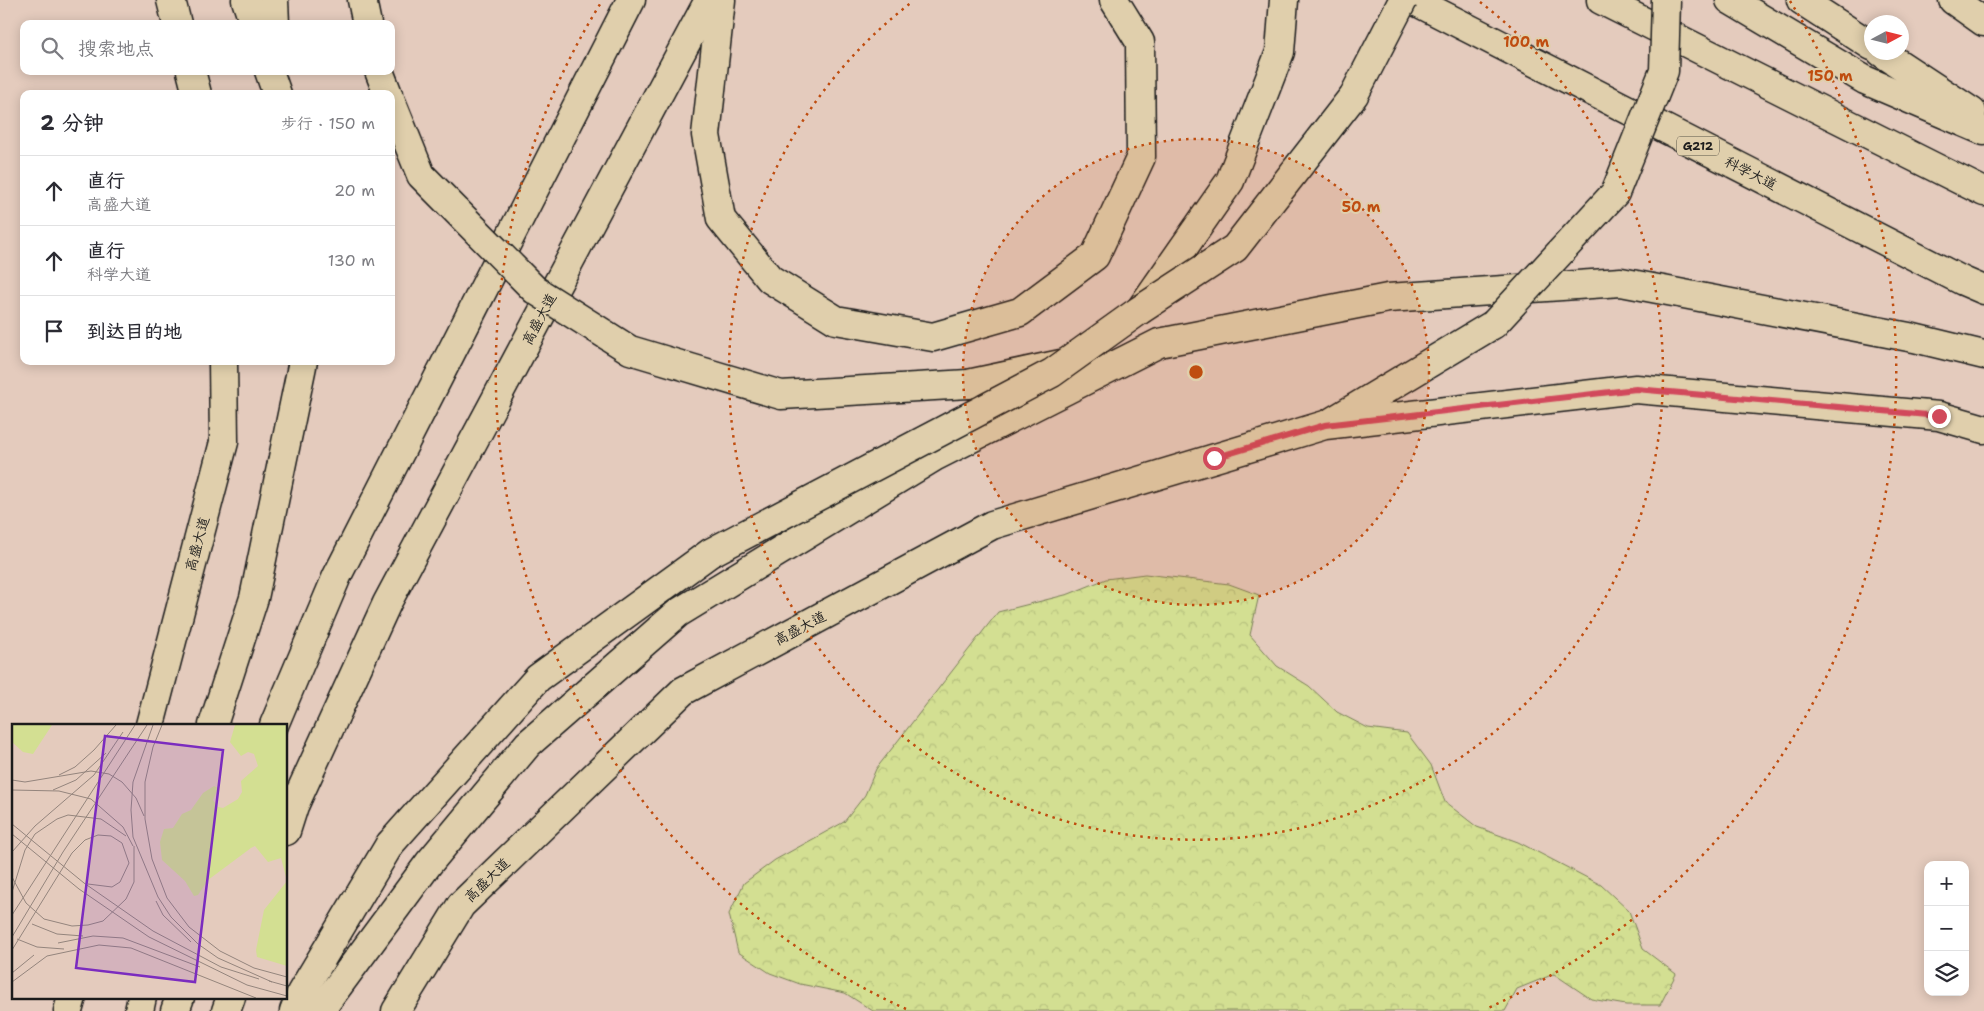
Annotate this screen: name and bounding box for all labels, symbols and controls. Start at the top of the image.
north arrow [1864,15,1909,60]
search box [20,20,395,75]
text: 100 m [1503,32,1549,52]
icon: search [38,34,66,62]
text: 搜索地点 [78,36,154,61]
text: 150 m [1807,66,1853,86]
text: 2 分钟 [40,109,104,137]
text: 步行 · 150 m [281,113,375,134]
road number: G212 [1677,136,1719,156]
street label: 科学大道 [1722,152,1780,194]
text: 直行 [87,168,125,193]
icon: ahead [40,177,68,205]
text: 20 m [334,180,375,201]
text: 高盛大道 [87,194,151,215]
text: 50 m [1342,197,1381,217]
text: 直行 [87,238,125,263]
icon: ahead [40,247,68,275]
text: 130 m [328,250,375,271]
text: 科学大道 [87,264,151,285]
street label: 高盛大道 [518,290,560,348]
icon: arrive [40,317,68,345]
text: 到达目的地 [87,319,182,344]
centre of rings [1187,363,1205,381]
route end [1928,405,1951,428]
route start [1203,447,1226,470]
street label: 高盛大道 [181,515,213,573]
street label: 高盛大道 [771,607,829,649]
inset map [12,724,288,998]
street label: 高盛大道 [461,854,513,906]
map controls [1924,861,1969,996]
button: + [1924,861,1969,906]
button: − [1924,906,1969,951]
button: layers [1924,951,1969,996]

